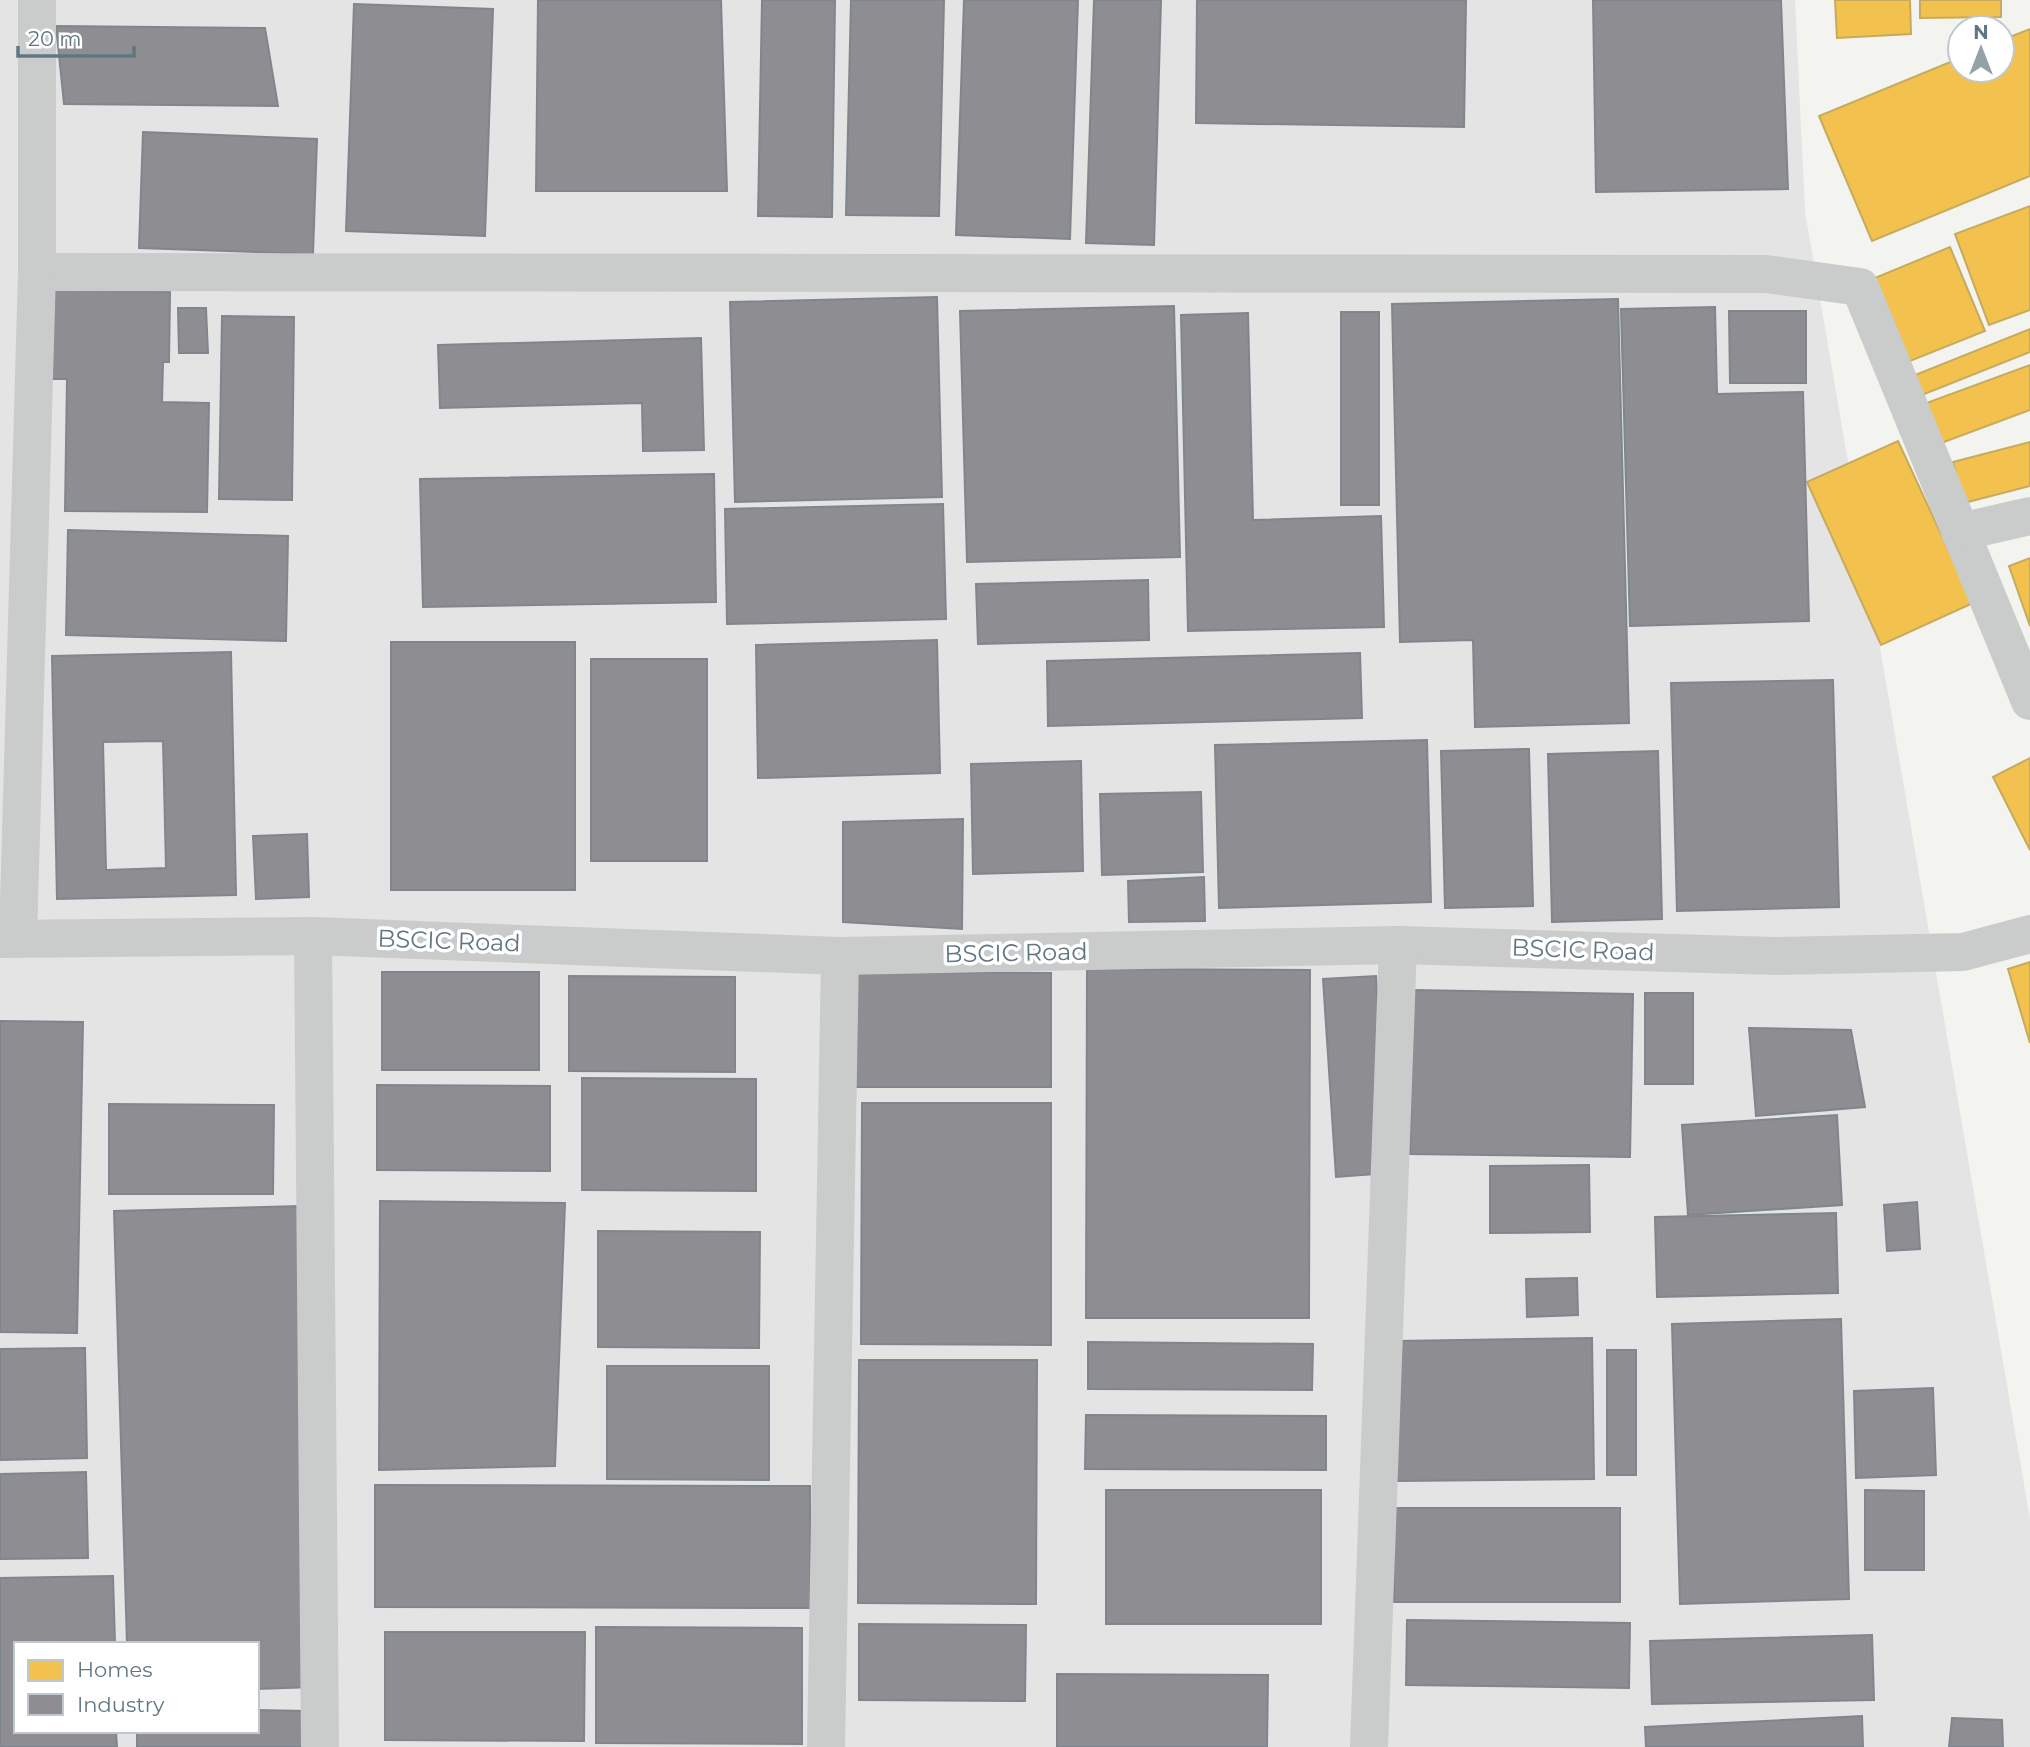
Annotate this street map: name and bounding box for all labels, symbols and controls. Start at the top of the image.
scale bar [18,14,133,58]
north arrow [1946,14,2016,84]
text: N [1973,21,1989,44]
text: 20 m [28,26,82,51]
street label: BSCIC Road [377,924,521,957]
street label: BSCIC Road [1511,933,1655,966]
street label: BSCIC Road [944,937,1088,968]
legend [14,1642,259,1733]
text: Homes [77,1657,152,1682]
text: Industry [77,1692,165,1717]

